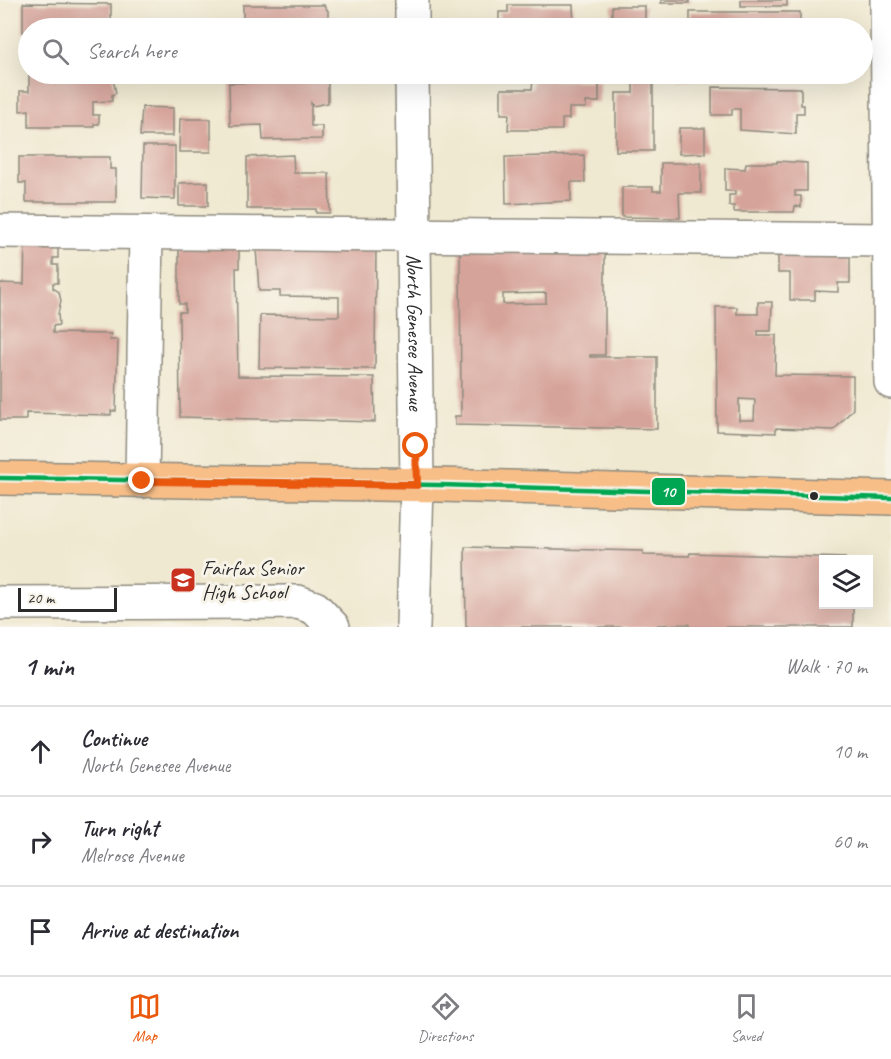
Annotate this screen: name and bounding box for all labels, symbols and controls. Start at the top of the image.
search box [18,18,873,84]
icon: search [39,35,72,68]
text: Search here [87,37,177,65]
street label: North Genesee Avenue [401,253,429,412]
route start [402,432,428,458]
route end [128,467,154,493]
line badge: 10 [651,477,686,506]
text: 10 [661,482,677,502]
unlabelled marker [808,490,820,502]
place label: Fairfax Senior High School [202,555,305,605]
map controls [819,555,873,609]
button: layers [819,555,873,609]
school or university icon: Fairfax Senior High School [168,565,198,595]
scale bar [18,585,117,612]
text: 20 m [27,588,54,608]
text: 1 min [24,650,74,683]
text: Walk · 70 m [786,654,867,679]
text: Continue [81,725,147,753]
icon: ahead [24,735,57,768]
text: 10 m [833,739,867,764]
text: North Genesee Avenue [81,753,230,778]
text: Turn right [81,815,158,843]
icon: right [24,825,57,858]
text: 60 m [833,829,867,854]
text: Melrose Avenue [81,843,184,868]
icon: arrive [24,915,57,948]
text: Arrive at destination [81,917,238,945]
tab: Map [128,990,161,1046]
tab: Directions [418,990,473,1046]
tab: Saved [730,990,763,1046]

